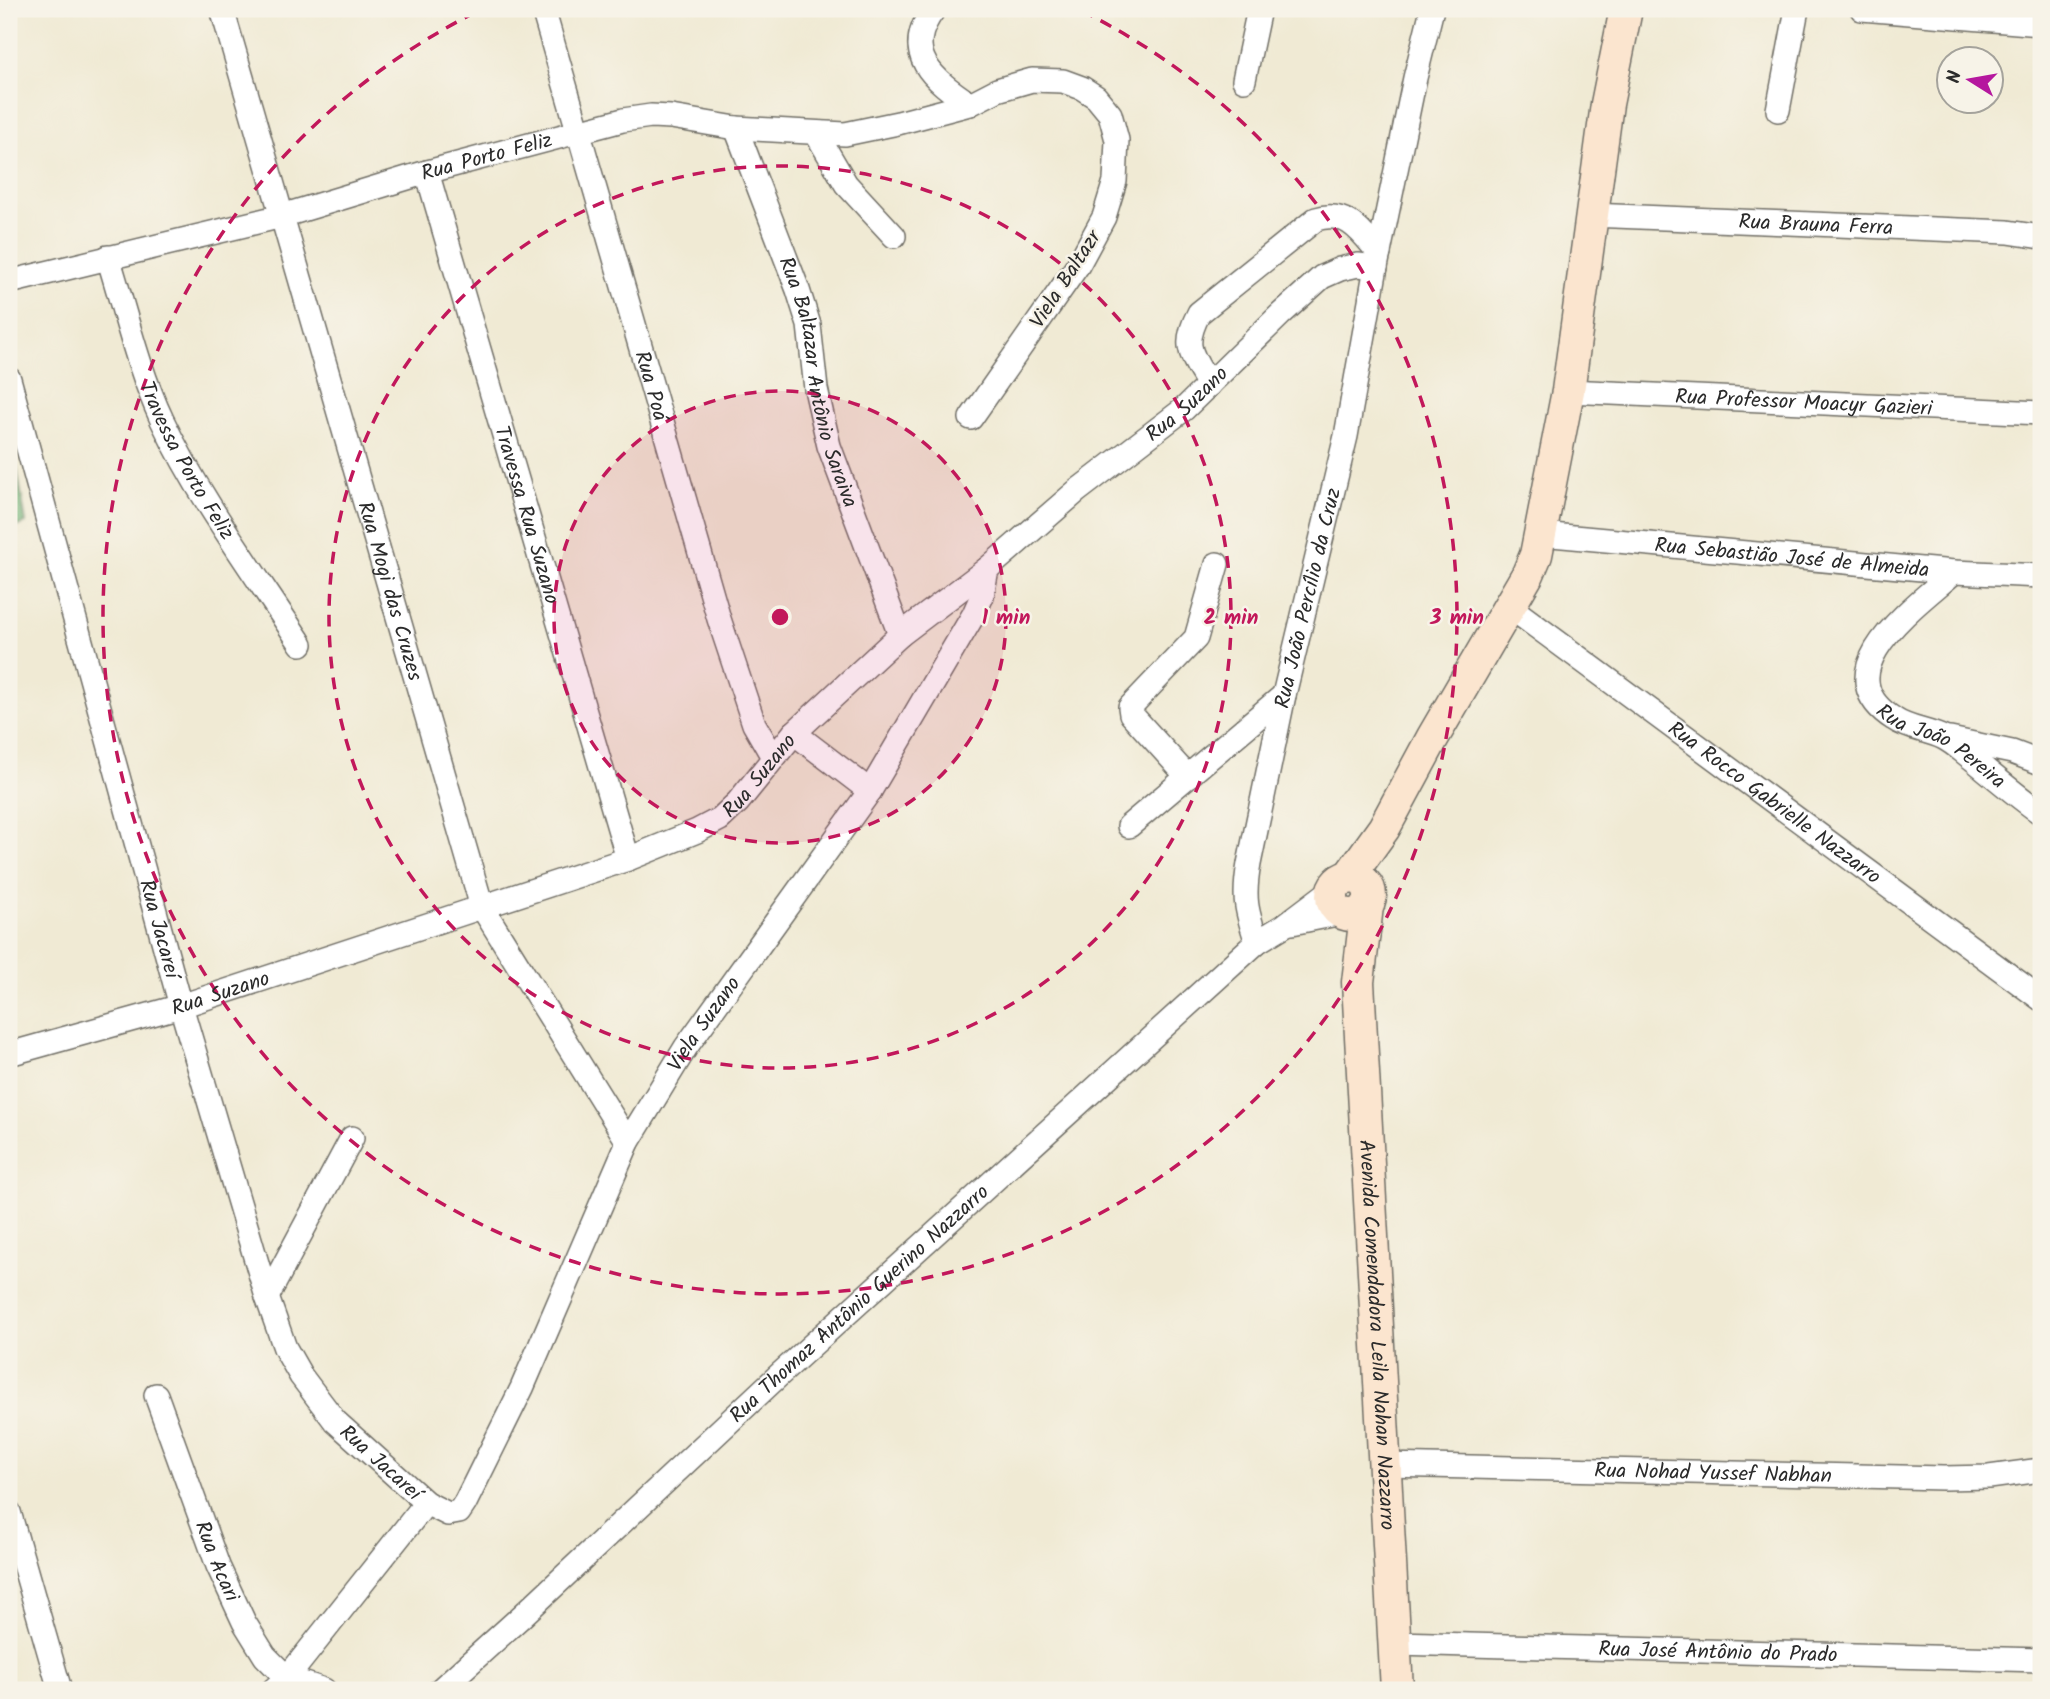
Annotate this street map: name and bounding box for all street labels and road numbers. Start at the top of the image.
street label: Rua Porto Feliz [418,124,556,191]
street label: Rua Brauna Ferra [1738,206,1894,245]
street label: Viela Baltazr [1022,223,1111,336]
street label: Rua Baltazar Antônio Saraiva [769,252,866,513]
street label: Rua Poá [624,347,677,427]
street label: Rua Suzano [1139,359,1237,451]
street label: Travessa Porto Feliz [129,377,242,547]
street label: Rua Professor Moacyr Gazieri [1674,381,1934,426]
street label: Travessa Rua Suzano [484,422,568,608]
street label: Rua João Percílio da Cruz [1267,485,1351,712]
street label: Rua Mogi das Cruzes [347,498,431,685]
street label: Rua Sebastião José de Almeida [1653,530,1931,588]
street label: Rua João Pereira [1868,696,2013,798]
street label: Rua Rocco Gabrielle Nazzarro [1660,714,1887,894]
street label: Rua Suzano [715,727,805,827]
street label: Rua Jacareí [129,876,188,985]
street label: Rua Suzano [168,963,274,1026]
street label: Viela Suzano [660,970,750,1079]
street label: Avenida Comendadora Leila Nahan Nazzarro [1349,1139,1403,1531]
street label: Rua Thomaz Antônio Guerino Nazzarro [722,1177,997,1432]
street label: Rua Jacareí [331,1417,431,1511]
street label: Rua Nohad Yussef Nabhan [1594,1455,1832,1493]
street label: Rua Acari [185,1517,248,1608]
street label: Rua José Antônio do Prado [1598,1633,1838,1673]

